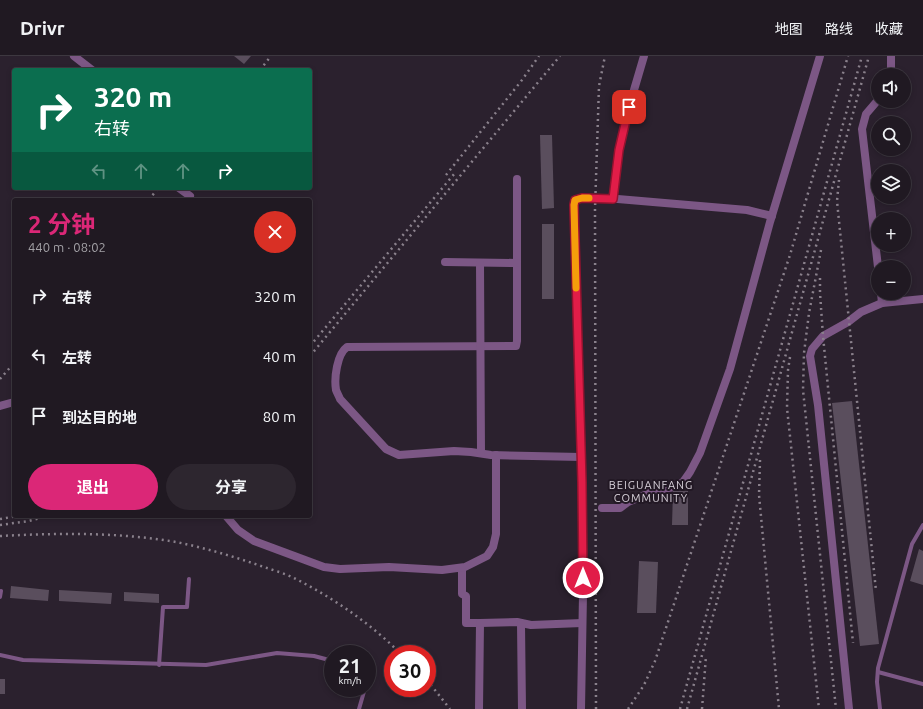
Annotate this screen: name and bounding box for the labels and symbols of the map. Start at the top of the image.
pin [612,90,646,124]
district label: BEIGUANFANG COMMUNITY [609,479,693,504]
position arrow [562,557,604,599]
speed limit sign: 30 [384,645,436,697]

